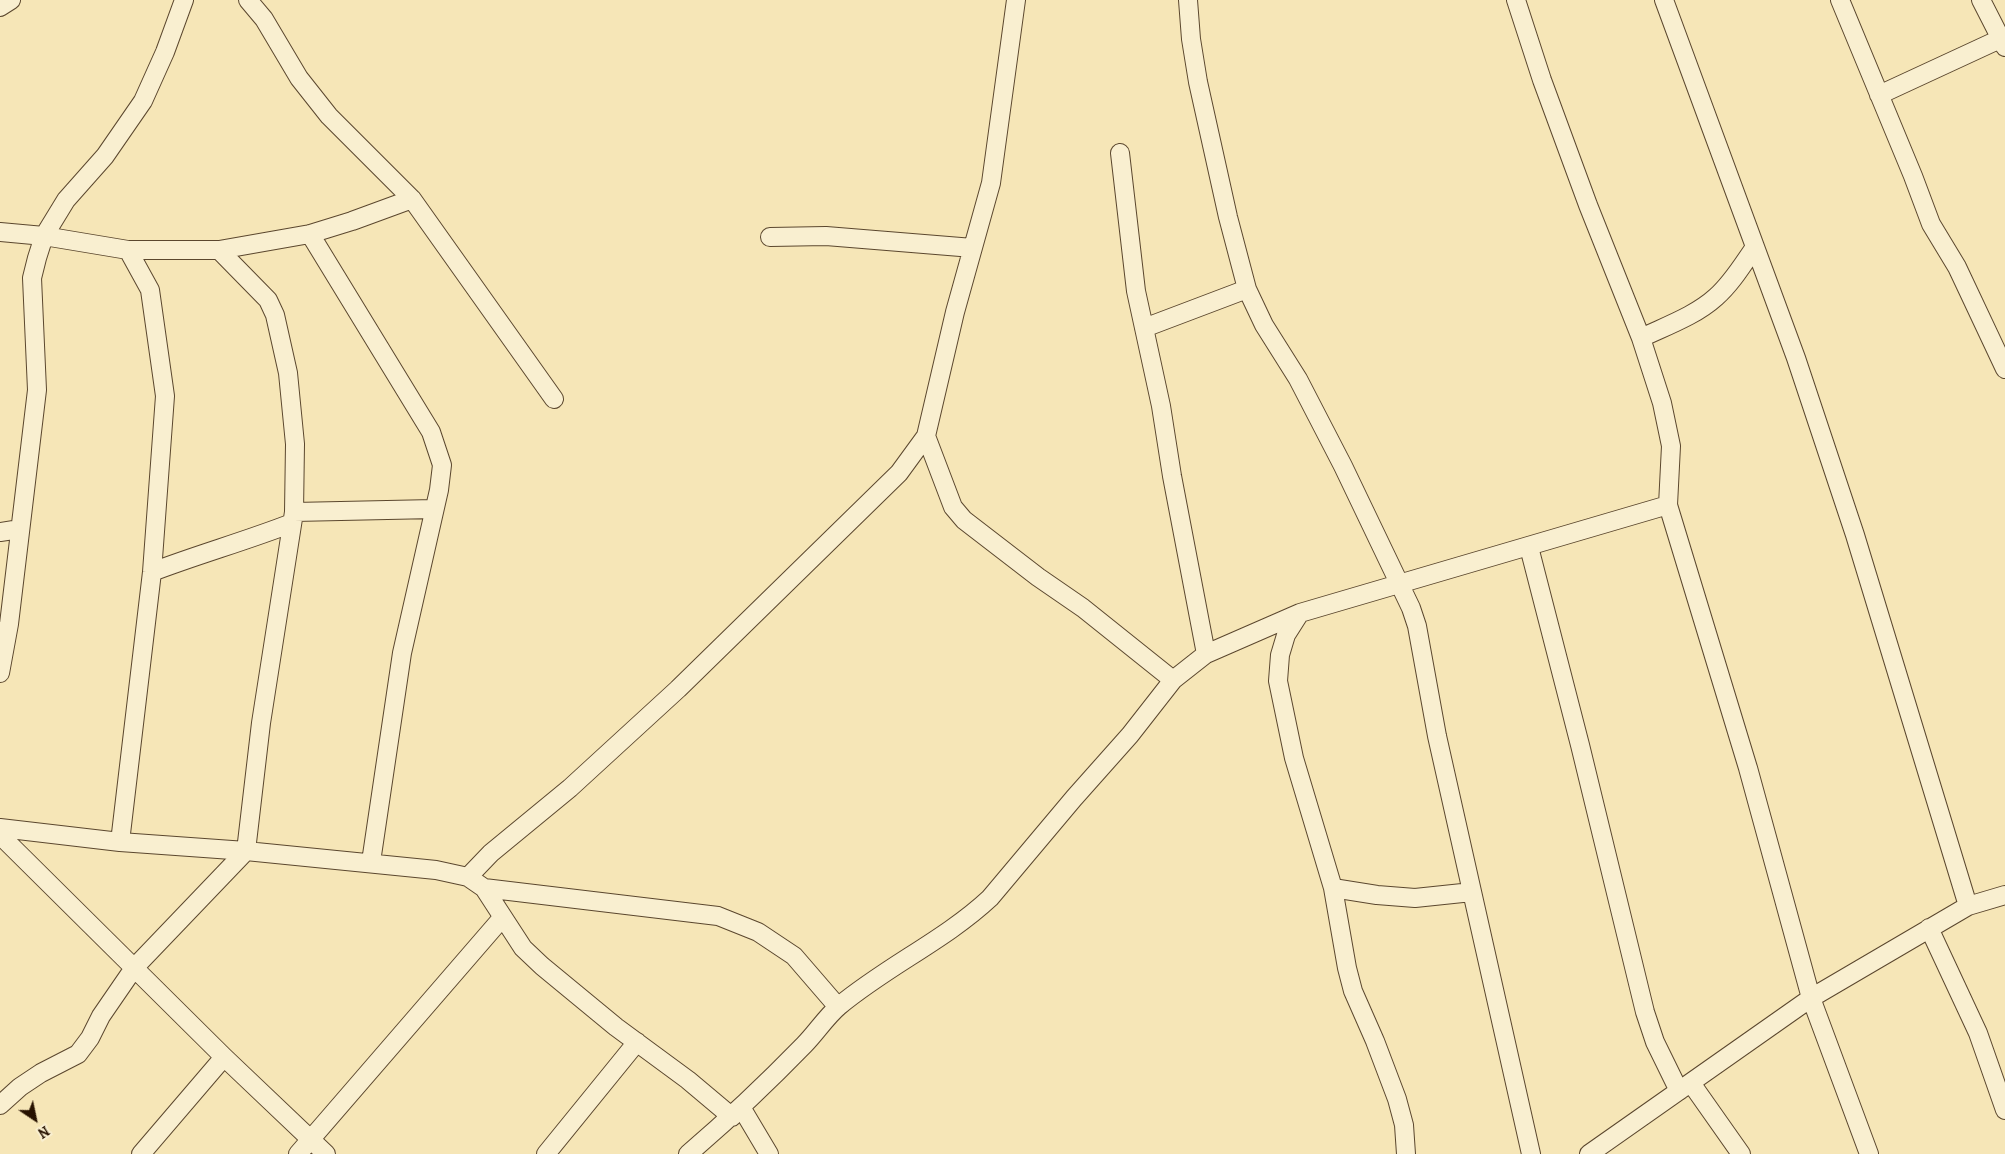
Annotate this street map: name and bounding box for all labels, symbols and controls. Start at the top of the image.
north arrow [10,1094,60,1144]
text: N [34,1121,53,1143]

